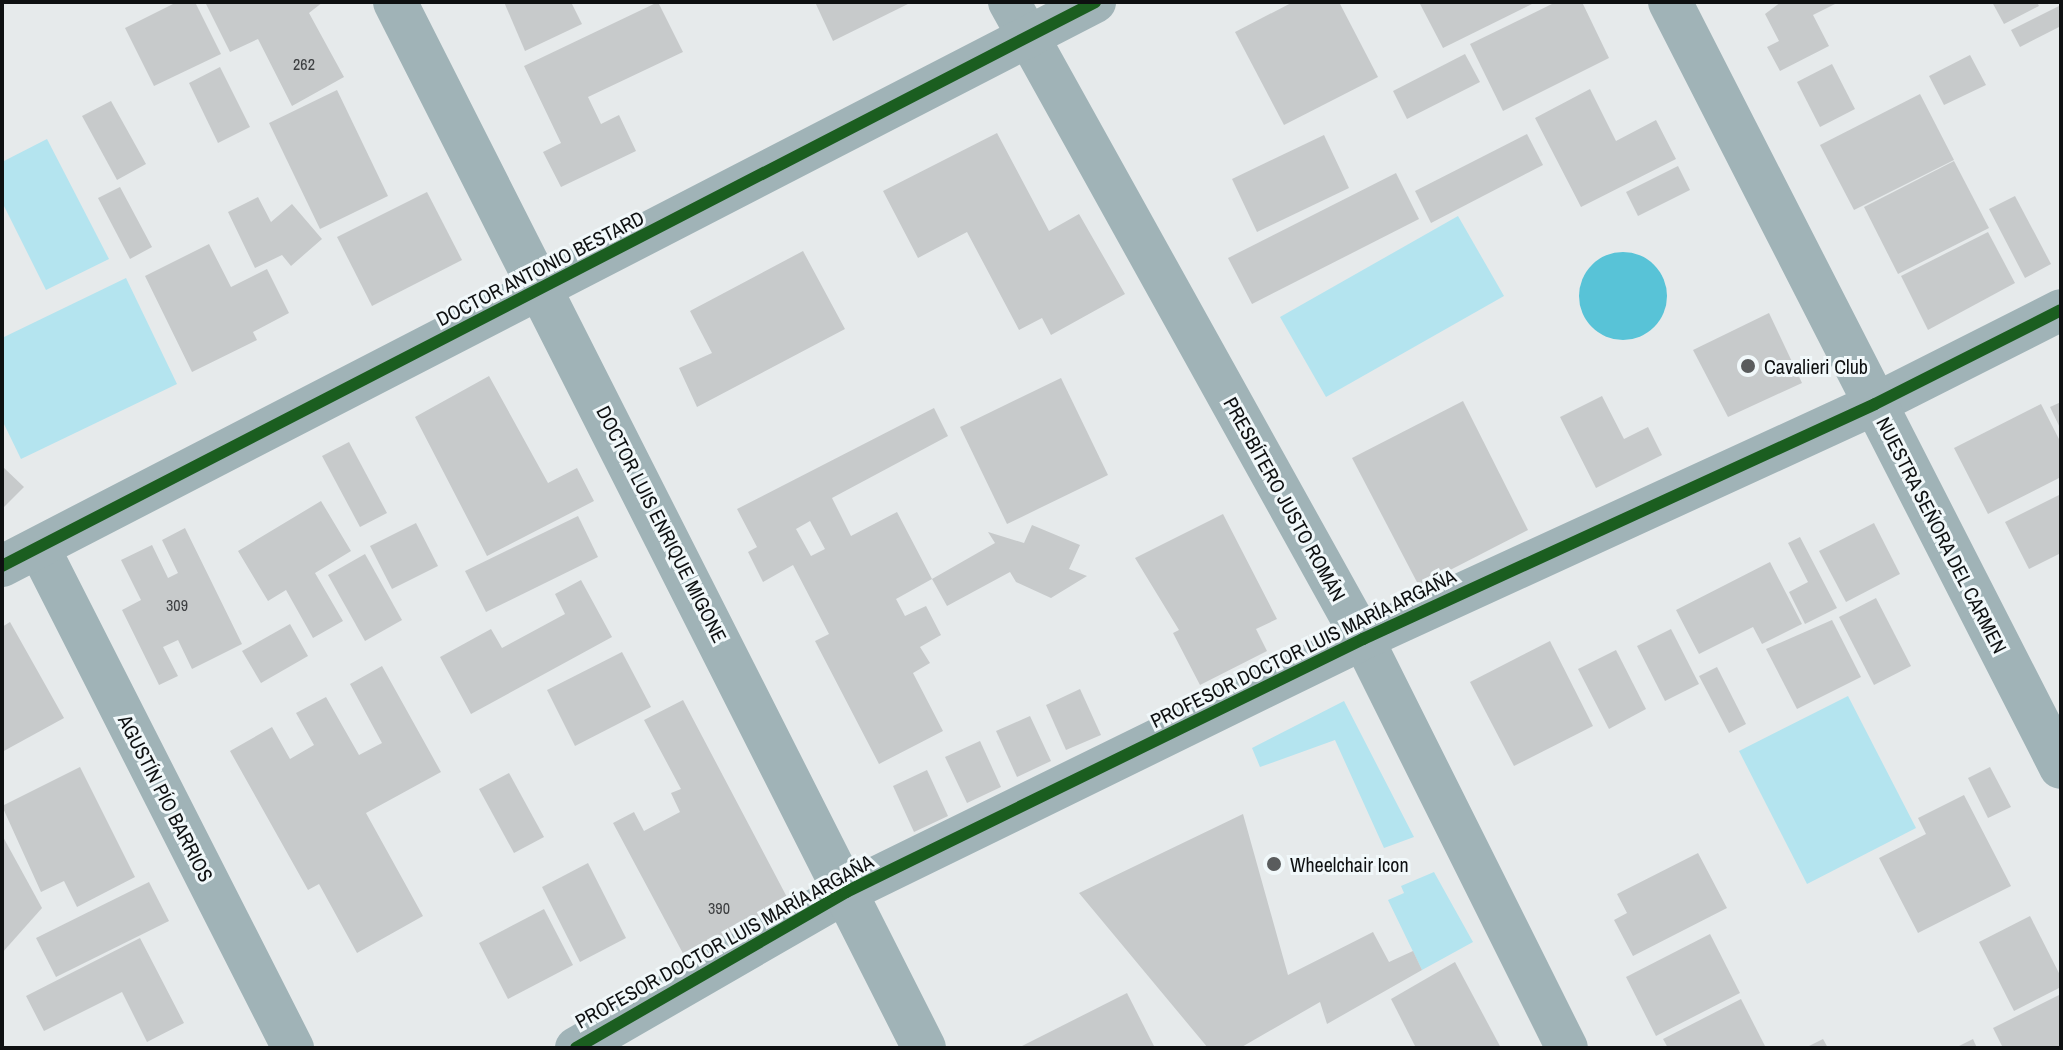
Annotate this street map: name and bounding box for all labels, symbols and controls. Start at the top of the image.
house number: 262 [293,54,315,74]
street label: DOCTOR ANTONIO BESTARD [432,205,648,331]
place label: Cavalieri Club [1764,354,1868,378]
marker: Cavalieri Club [1739,357,1757,375]
street label: PRESBÍTERO JUSTO ROMÁN [1219,393,1351,605]
street label: DOCTOR LUIS ENRIQUE MIGONE [592,402,732,646]
street label: NUESTRA SEÑORA DEL CARMEN [1871,412,2013,658]
street label: PROFESOR DOCTOR LUIS MARÍA ARGAÑA [1146,563,1460,733]
house number: 309 [166,595,188,615]
street label: AGUSTÍN PÍO BARRIOS [114,711,218,885]
street label: PROFESOR DOCTOR LUIS MARÍA ARGAÑA [570,848,878,1034]
place label: Wheelchair Icon [1290,852,1408,876]
marker: Wheelchair Icon [1265,855,1283,873]
house number: 390 [708,898,730,918]

